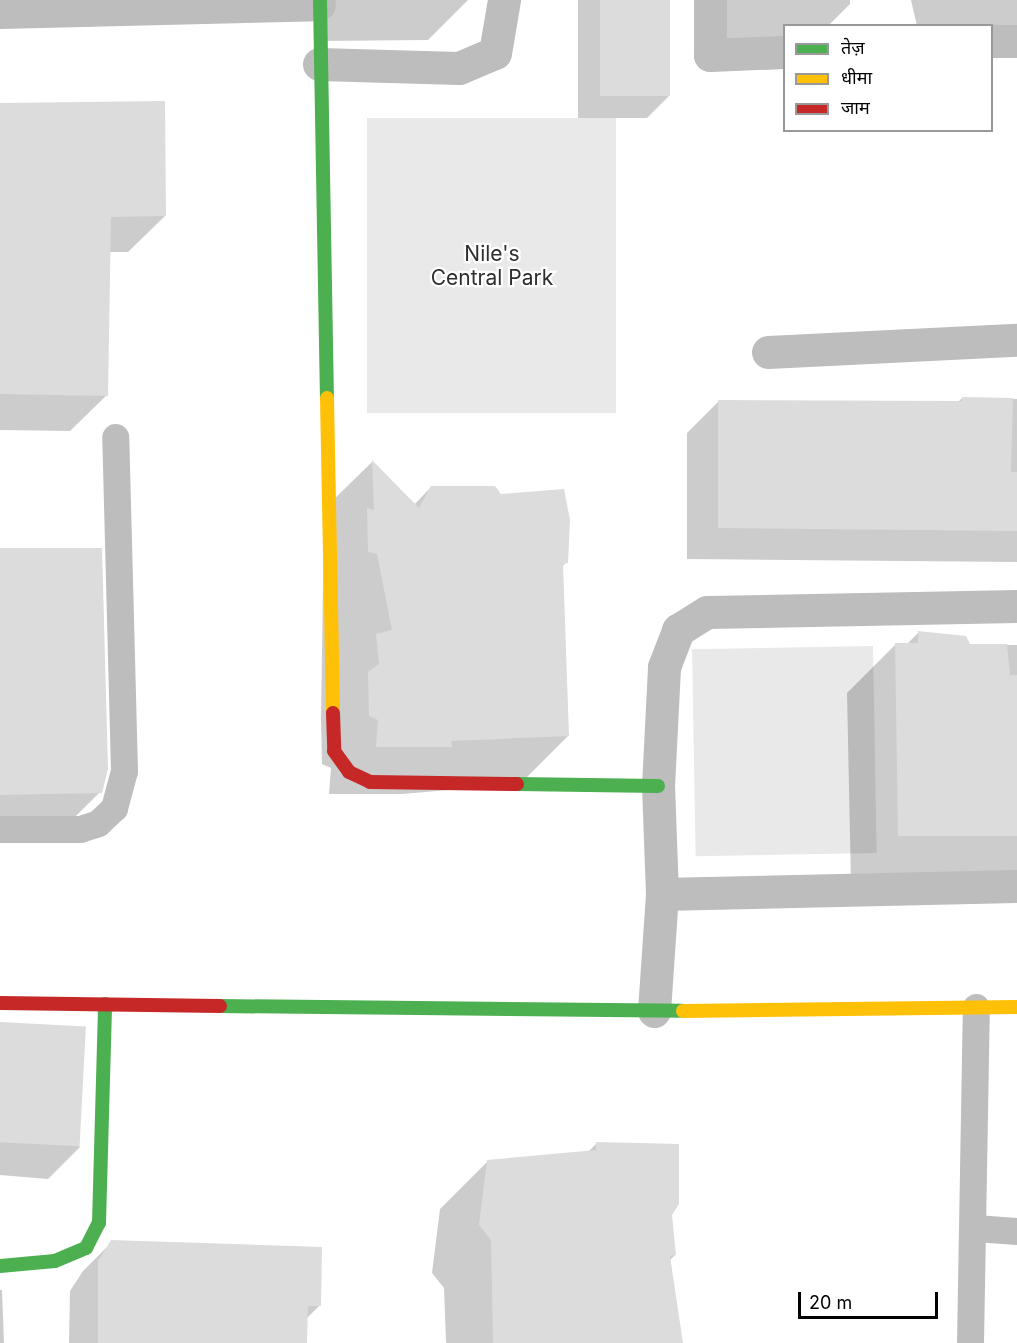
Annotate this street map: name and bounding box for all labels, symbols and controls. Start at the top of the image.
legend [783,24,993,132]
text: तेज़ [841,37,865,58]
text: धीमा [841,67,872,88]
text: जाम [841,97,870,118]
park label: Nile's Central Park [431,241,553,291]
scale bar [801,1280,940,1318]
text: 20 m [809,1292,852,1313]

